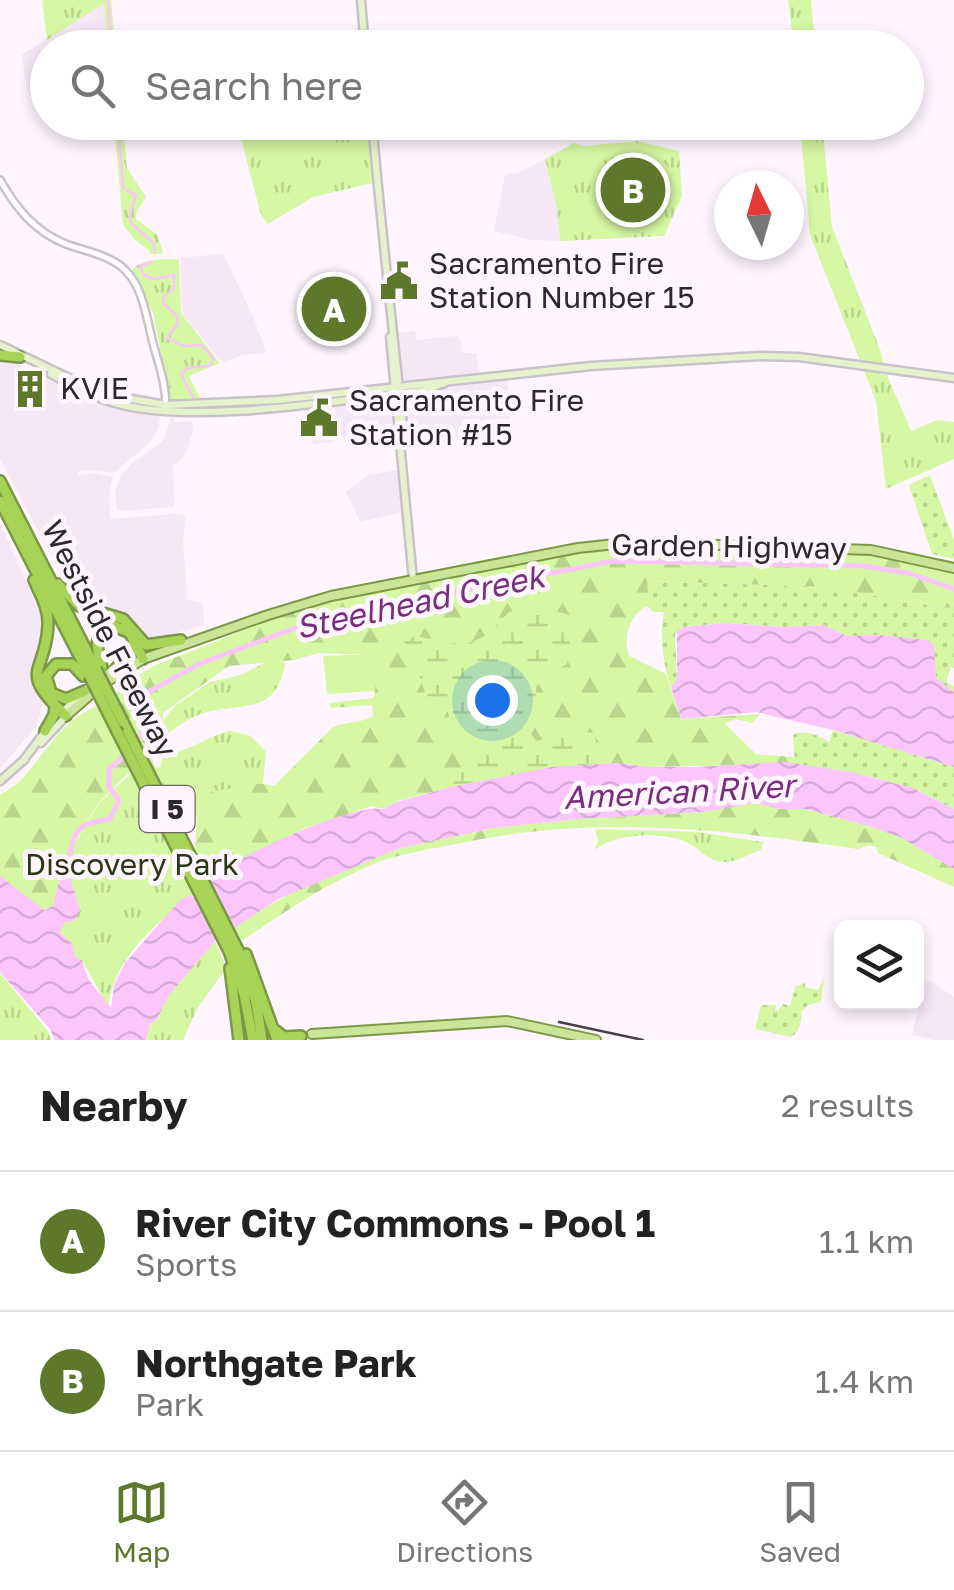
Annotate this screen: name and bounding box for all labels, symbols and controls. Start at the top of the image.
search box [30,30,924,140]
icon: search [65,58,120,113]
text: Search here [145,63,363,108]
pin: B [600,152,666,228]
north arrow [714,170,804,260]
place label: Sacramento Fire Station Number 15 [429,245,695,315]
public building icon: Sacramento Fire Station Number 15 [378,260,420,302]
pin: A [302,272,366,346]
building icon: KVIE [9,368,51,410]
place label: KVIE [60,370,129,406]
place label: Sacramento Fire Station #15 [349,382,584,452]
public building icon: Sacramento Fire Station #15 [298,397,340,439]
street label: Westside Freeway [35,514,185,763]
street label: Garden Highway [611,526,847,566]
water label: Steelhead Creek [292,556,550,646]
your location [467,675,518,726]
water label: American River [562,766,800,816]
road number: I 5 [140,786,194,832]
park label: Discovery Park [25,846,239,882]
map controls [834,920,924,1010]
button: layers [834,920,924,1010]
text: Nearby [40,1080,188,1130]
text: 2 results [781,1086,914,1124]
text: River City Commons - Pool 1 [135,1200,655,1245]
text: A [61,1222,84,1260]
text: 1.1 km [819,1222,914,1260]
text: Sports [135,1245,237,1283]
text: Northgate Park [135,1340,417,1385]
text: B [61,1362,84,1400]
text: 1.4 km [815,1362,914,1400]
text: Park [135,1385,204,1423]
tab: Map [113,1475,170,1568]
tab: Directions [396,1475,533,1568]
tab: Saved [759,1475,841,1568]

